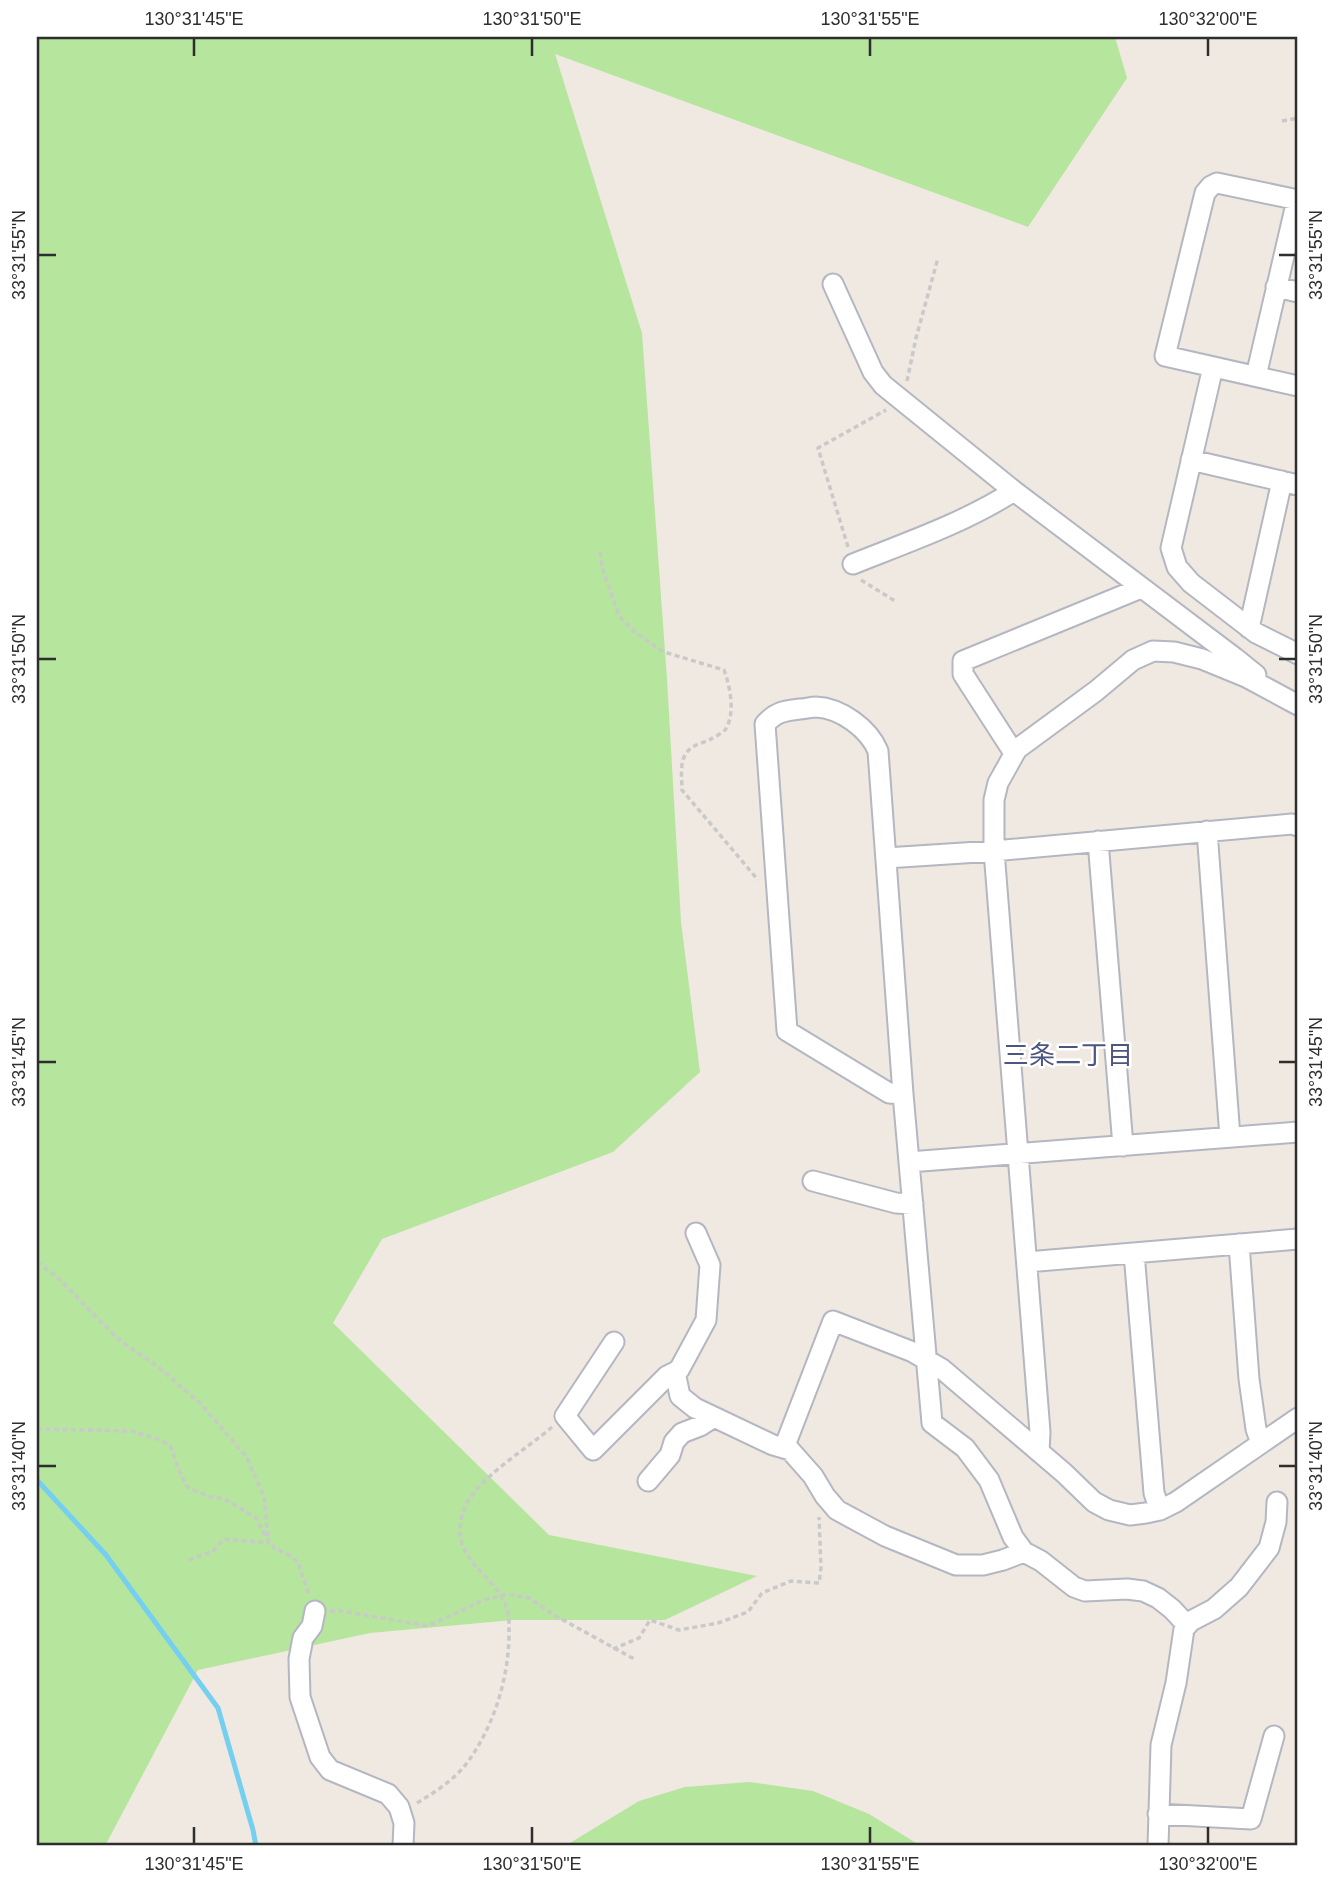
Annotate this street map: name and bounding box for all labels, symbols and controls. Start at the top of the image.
text: 130°31'45"E [144,9,244,29]
text: 130°31'50"E [482,9,582,29]
text: 130°31'55"E [820,9,920,29]
text: 130°32'00"E [1158,9,1258,29]
text: 33°31'55"N [9,210,29,300]
text: 33°31'55"N [1306,210,1326,300]
text: 33°31'50"N [9,614,29,704]
text: 33°31'50"N [1306,614,1326,704]
text: 33°31'45"N [9,1017,29,1107]
text: 33°31'45"N [1306,1017,1326,1107]
district label: 三条二丁目 [1003,1040,1133,1070]
text: 33°31'40"N [9,1421,29,1511]
text: 33°31'40"N [1306,1421,1326,1511]
text: 130°31'45"E [144,1854,244,1874]
text: 130°31'50"E [482,1854,582,1874]
text: 130°31'55"E [820,1854,920,1874]
text: 130°32'00"E [1158,1854,1258,1874]

